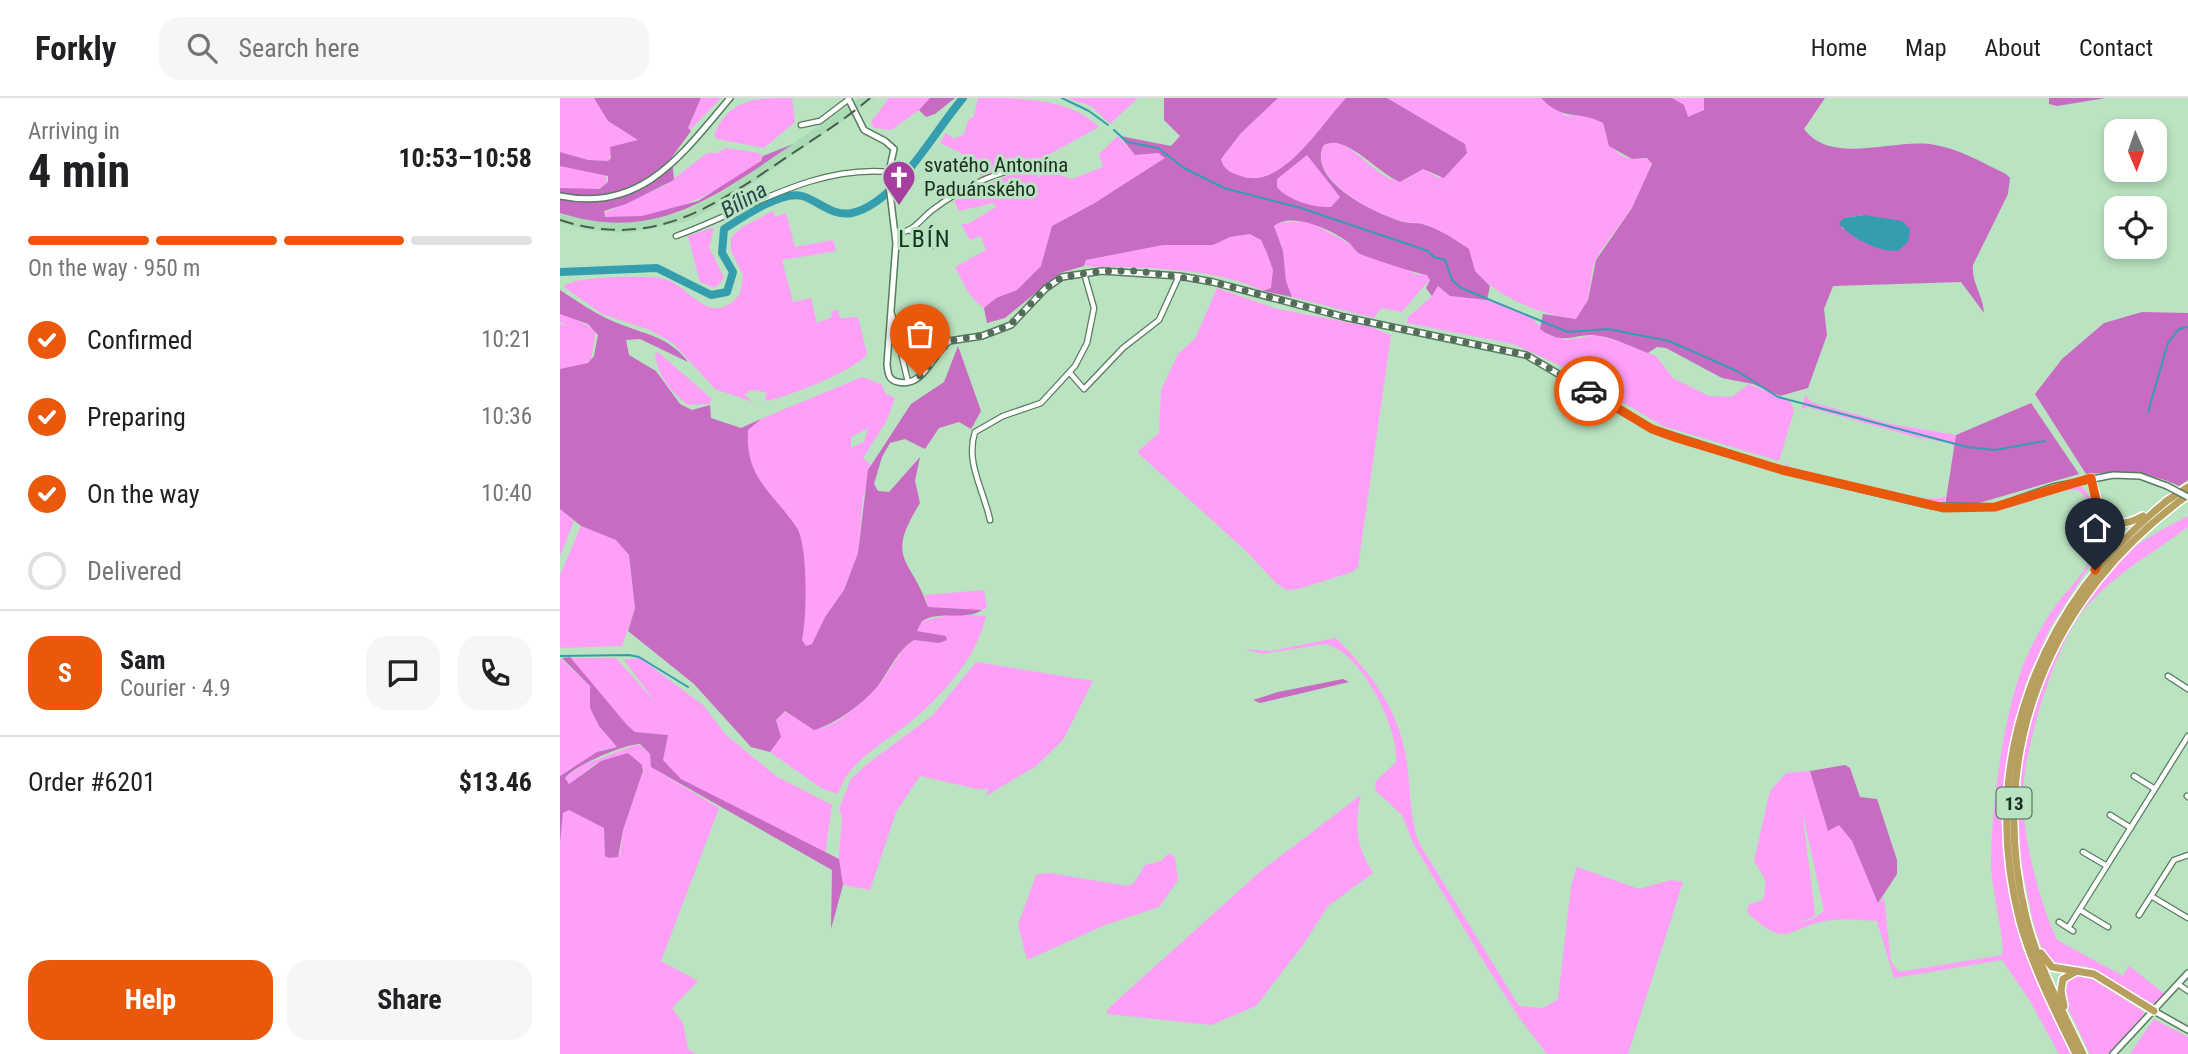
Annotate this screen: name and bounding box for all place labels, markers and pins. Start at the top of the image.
place label: svatého Antonína Paduánského [924,153,1068,201]
church icon: svatého Antonína Paduánského [880,158,918,207]
pin [890,304,950,376]
pin [2065,498,2125,570]

